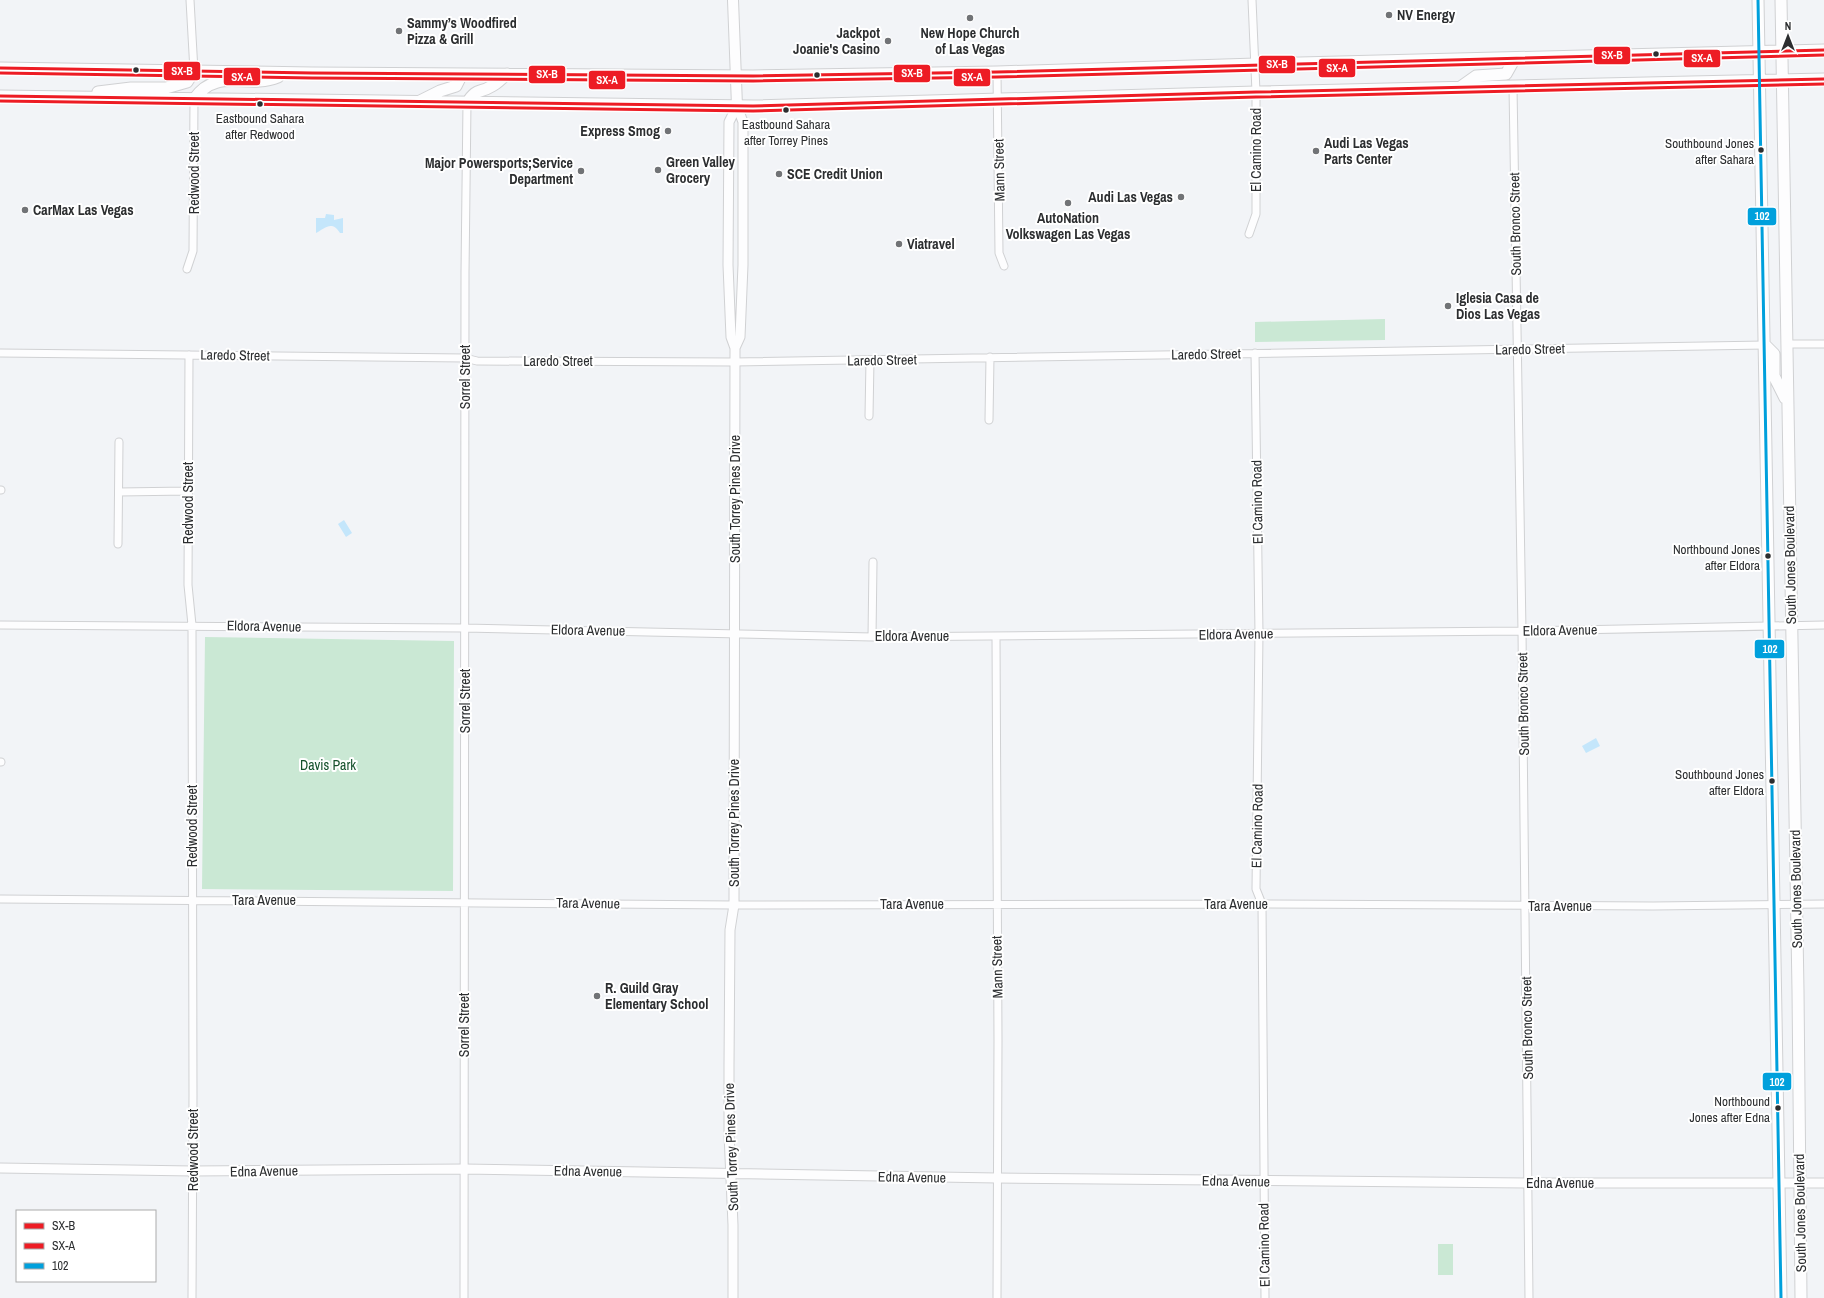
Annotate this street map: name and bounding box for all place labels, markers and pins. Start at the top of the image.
place label: NV Energy [1397,6,1456,24]
marker: NV Energy [1384,10,1394,20]
marker: New Hope Church of Las Vegas [965,13,975,23]
place label: Sammy’s Woodfired Pizza & Grill [407,14,517,48]
place label: Jackpot Joanie's Casino [793,24,880,58]
place label: New Hope Church of Las Vegas [921,24,1019,58]
marker: Sammy’s Woodfired Pizza & Grill [394,26,404,36]
marker: Jackpot Joanie's Casino [883,36,893,46]
unlabelled marker [1651,49,1661,59]
unlabelled marker [131,65,141,75]
unlabelled marker [812,70,822,80]
marker: Eastbound Sahara after Redwood [255,99,265,109]
marker: Eastbound Sahara after Torrey Pines [781,105,791,115]
place label: Eastbound Sahara after Redwood [216,110,304,143]
place label: Eastbound Sahara after Torrey Pines [742,116,830,149]
place label: Express Smog [580,122,660,140]
marker: Express Smog [663,126,673,136]
place label: Audi Las Vegas Parts Center [1324,134,1409,168]
place label: Southbound Jones after Sahara [1665,135,1754,168]
marker: Southbound Jones after Sahara [1756,145,1766,155]
marker: Audi Las Vegas Parts Center [1311,146,1321,156]
place label: Green Valley Grocery [666,153,736,187]
place label: Major Powersports;Service Department [425,154,573,188]
marker: Green Valley Grocery [653,165,663,175]
place label: SCE Credit Union [787,165,883,183]
marker: Major Powersports;Service Department [576,166,586,176]
marker: SCE Credit Union [774,169,784,179]
place label: Audi Las Vegas [1088,188,1173,206]
marker: Audi Las Vegas [1176,192,1186,202]
marker: AutoNation Volkswagen Las Vegas [1063,198,1073,208]
place label: CarMax Las Vegas [33,201,134,219]
marker: CarMax Las Vegas [20,205,30,215]
place label: AutoNation Volkswagen Las Vegas [1006,209,1130,243]
place label: Viatravel [907,235,955,253]
marker: Viatravel [894,239,904,249]
place label: Iglesia Casa de Dios Las Vegas [1456,289,1540,323]
marker: Iglesia Casa de Dios Las Vegas [1443,301,1453,311]
place label: Northbound Jones after Eldora [1673,541,1760,574]
marker: Northbound Jones after Eldora [1763,551,1773,561]
place label: Southbound Jones after Eldora [1675,766,1764,799]
marker: Southbound Jones after Eldora [1767,776,1777,786]
place label: R. Guild Gray Elementary School [605,979,708,1013]
marker: R. Guild Gray Elementary School [592,991,602,1001]
place label: Northbound Jones after Edna [1689,1093,1770,1126]
marker: Northbound Jones after Edna [1773,1103,1783,1113]

